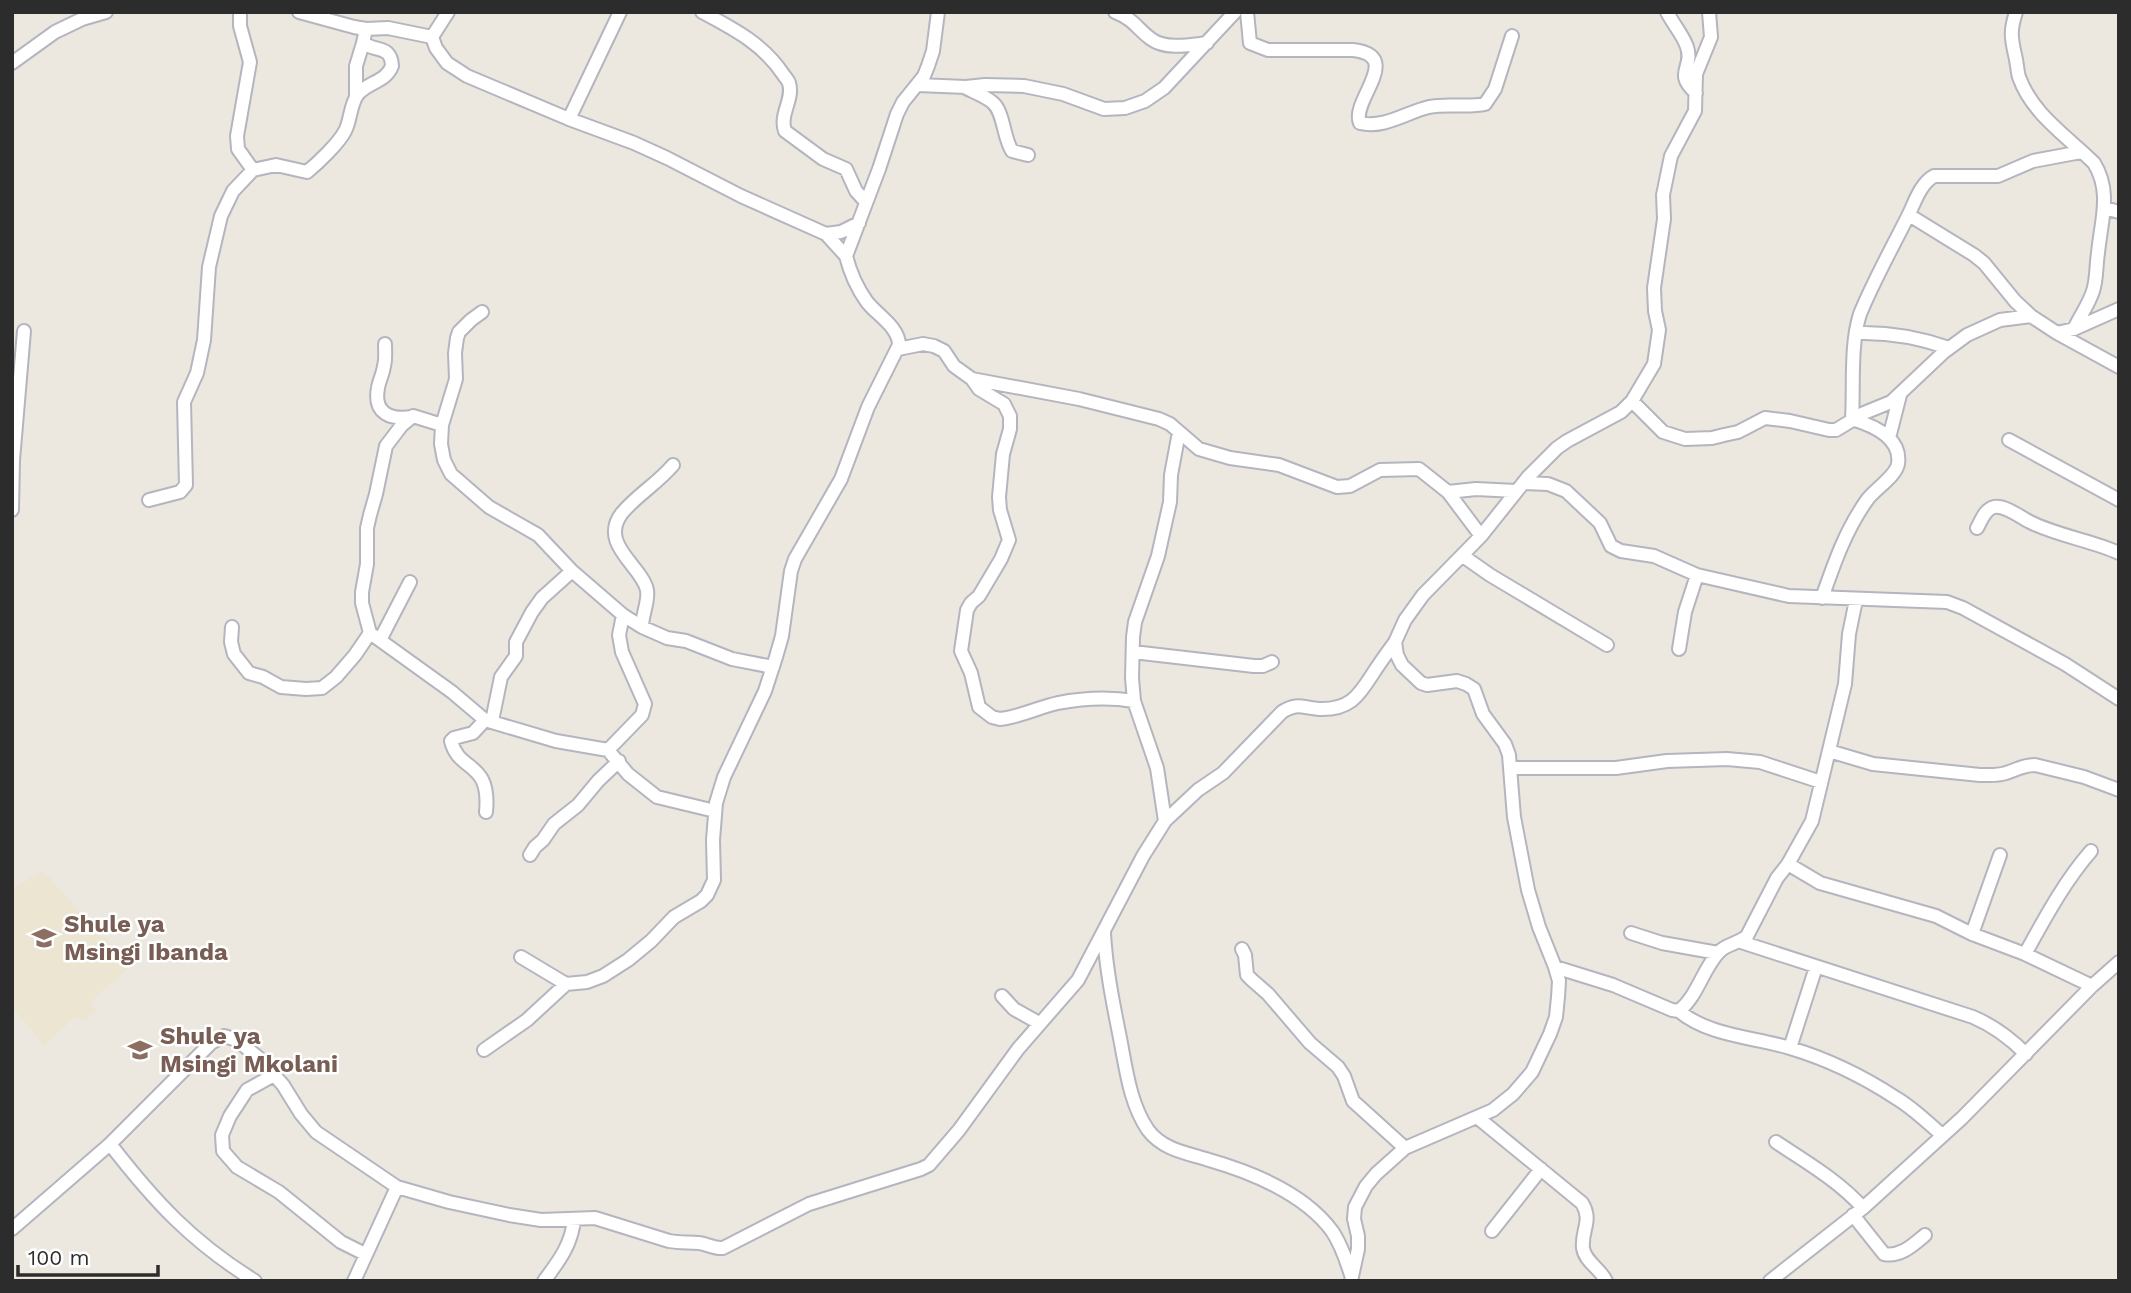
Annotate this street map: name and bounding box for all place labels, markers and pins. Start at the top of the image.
place label: Shule ya Msingi Ibanda [64,910,228,966]
school or university icon: Shule ya Msingi Ibanda [30,924,58,952]
place label: Shule ya Msingi Mkolani [160,1022,338,1078]
school or university icon: Shule ya Msingi Mkolani [126,1036,154,1064]

